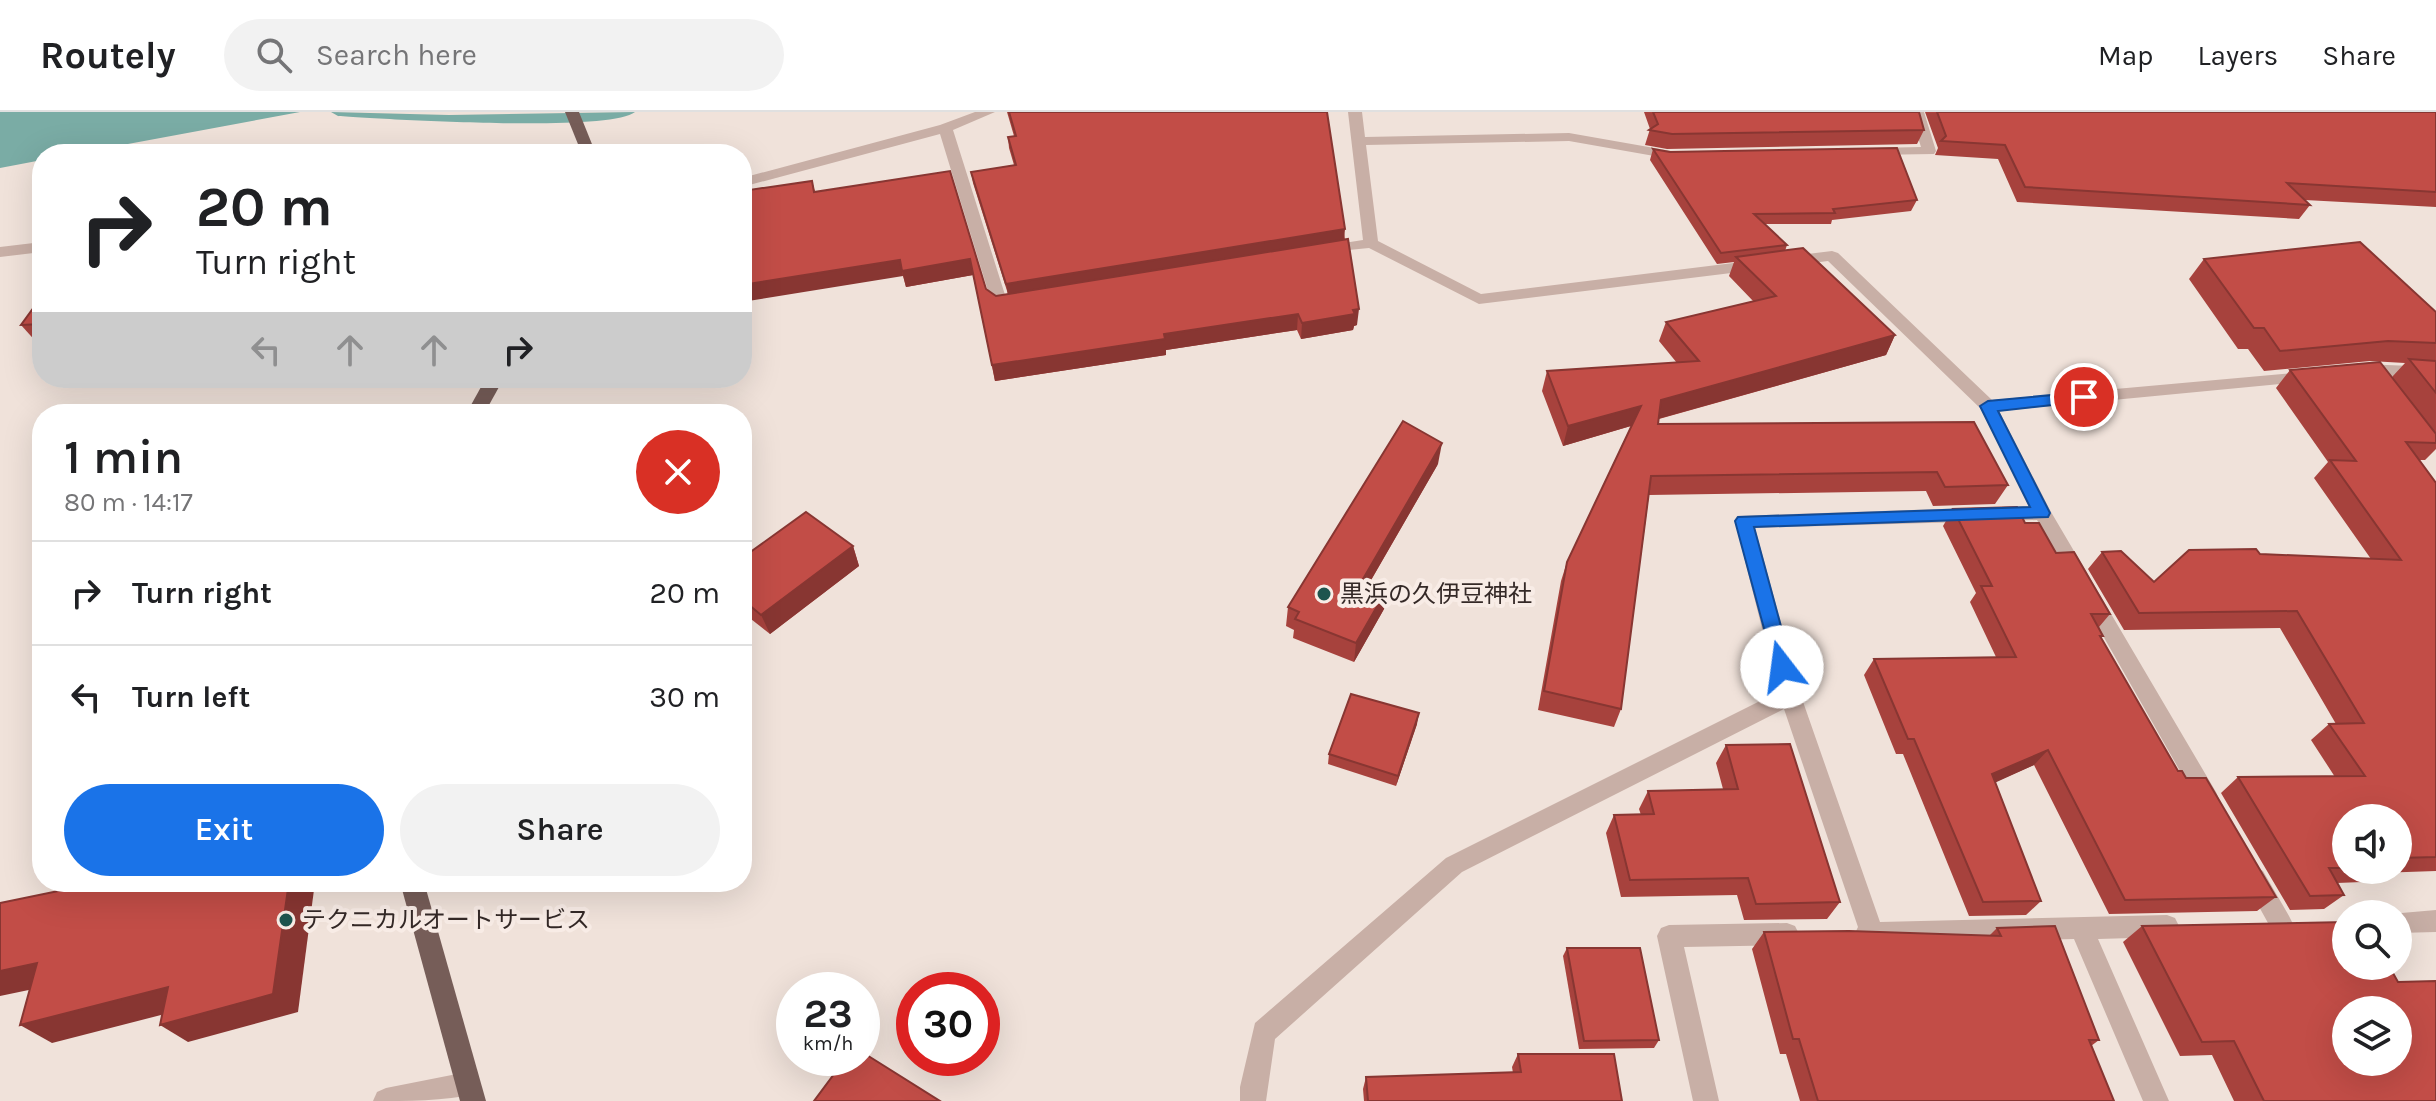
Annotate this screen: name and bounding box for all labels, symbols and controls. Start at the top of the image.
search box [224,19,784,91]
text: Routely [40,33,176,78]
icon: search [252,33,296,77]
text: Search here [316,37,477,73]
text: Map [2098,39,2153,72]
text: Layers [2197,39,2278,72]
text: Share [2322,39,2396,72]
text: 20 m [196,174,333,239]
icon: right [64,176,168,280]
text: Turn right [196,241,356,283]
icon: left [244,328,288,372]
icon: ahead [328,328,372,372]
icon: ahead [412,328,456,372]
icon: right [496,328,540,372]
pin [2050,363,2118,431]
icon: arrive [2062,375,2106,419]
text: 1 min [64,429,183,485]
button: close [636,430,720,514]
text: 80 m · 14:17 [64,487,193,518]
icon: right [64,571,108,615]
text: Turn right [132,575,272,611]
text: 20 m [650,575,720,611]
place label: 黒浜の久伊豆神社 [1340,580,1532,608]
marker: 黒浜の久伊豆神社 [1315,585,1333,603]
position arrow [1740,625,1824,709]
icon: left [64,675,108,719]
text: Turn left [132,679,250,715]
text: 30 m [649,679,720,715]
button: Exit [64,784,384,876]
button: Share [400,784,720,876]
map controls [2332,804,2412,1076]
button: sound [2332,804,2412,884]
button: search [2332,900,2412,980]
place label: テクニカルオートサービス [302,906,590,934]
marker: テクニカルオートサービス [277,911,295,929]
speed limit sign: 30 [896,972,1000,1076]
text: 23 [803,990,853,1037]
button: layers [2332,996,2412,1076]
text: km/h [803,1032,853,1055]

